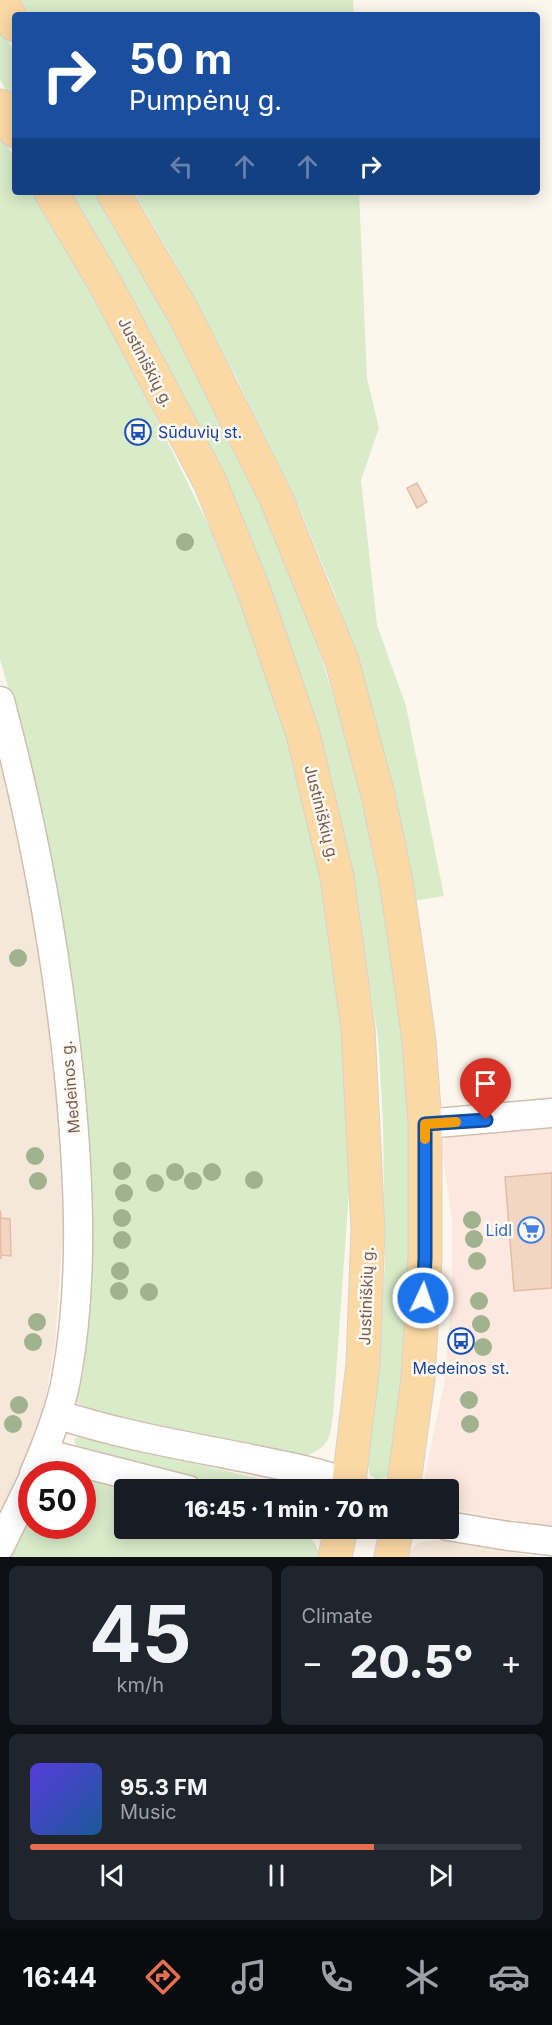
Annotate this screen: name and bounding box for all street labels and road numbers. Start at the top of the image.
street label: Justiniškių g. [114,314,178,410]
street label: Justiniškių g. [300,763,344,863]
street label: Medeinos g. [56,1040,84,1134]
street label: Justiniškių g. [354,1246,378,1346]

